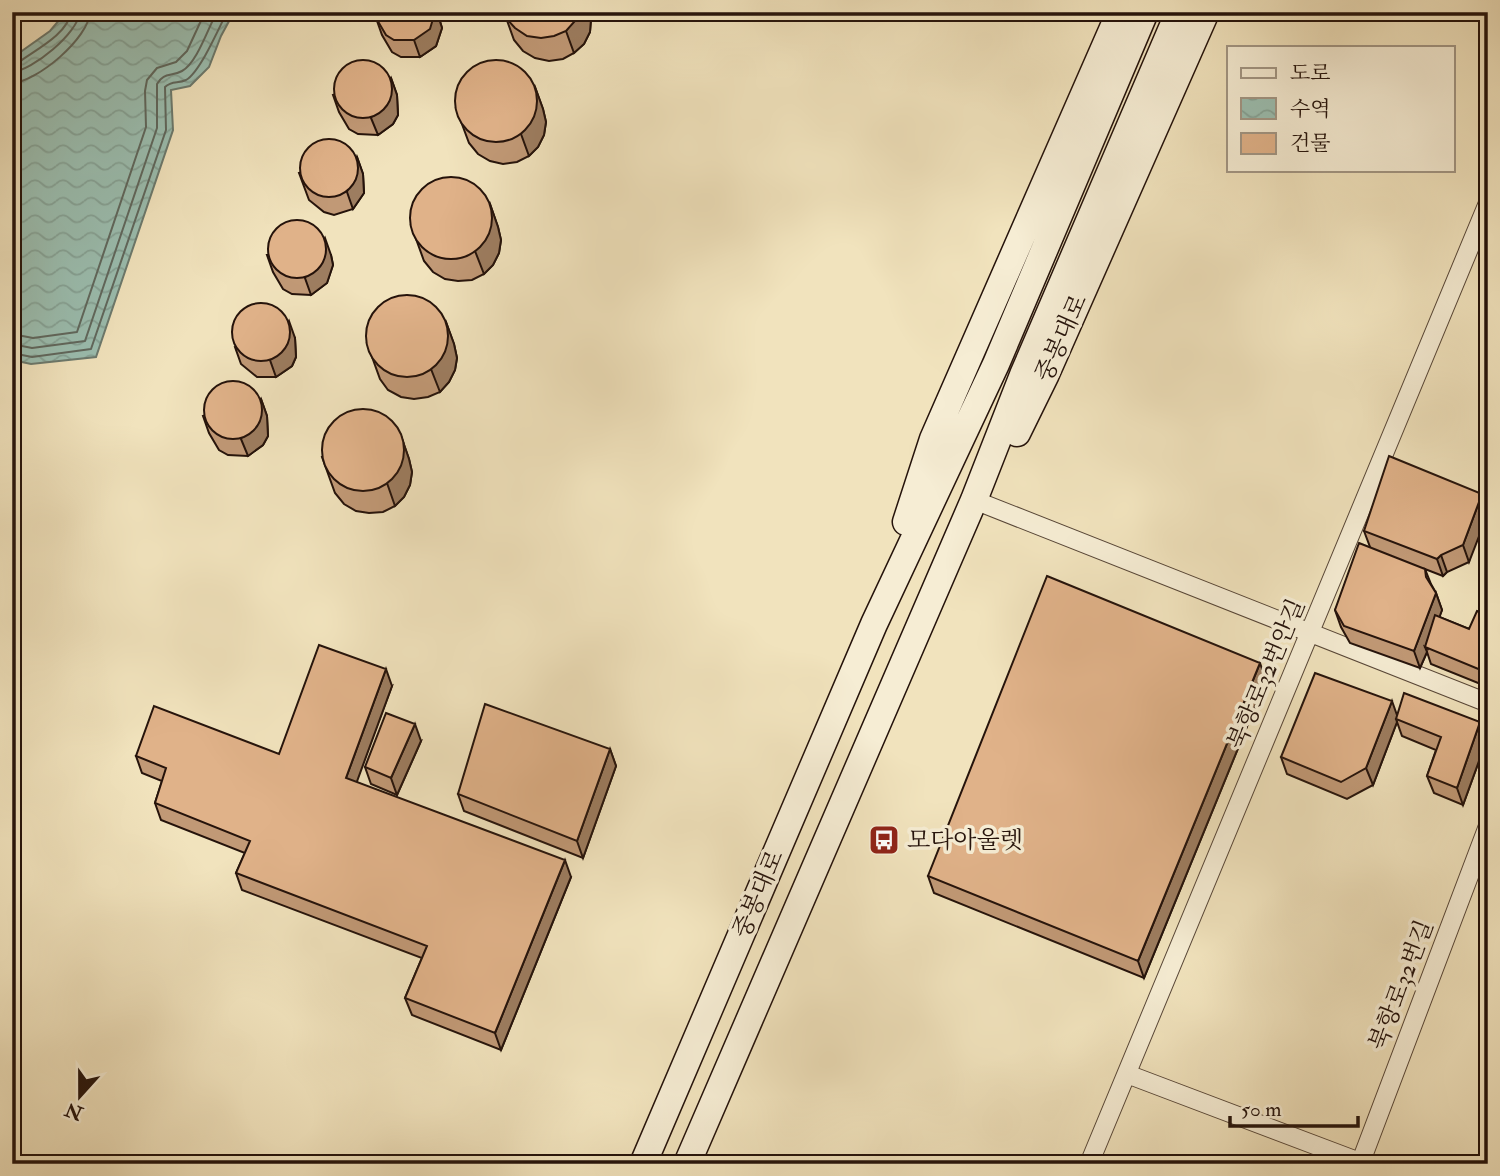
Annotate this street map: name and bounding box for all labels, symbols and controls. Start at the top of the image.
legend [1227,46,1454,172]
text: 도로 [1290,60,1331,87]
text: 수역 [1290,96,1331,123]
text: 건물 [1290,130,1331,157]
street label: 중봉대로 [1028,290,1094,387]
street label: 북항로32번안길 [1221,594,1312,754]
bus stop icon: 모다아울렛 [867,823,901,857]
place label: 모다아울렛 [907,825,1023,856]
street label: 중봉대로 [726,845,791,943]
street label: 북항로32번길 [1362,916,1441,1055]
north arrow [46,1060,116,1130]
scale bar [1230,1085,1358,1129]
text: N [61,1096,87,1126]
text: 50 m [1241,1096,1282,1123]

